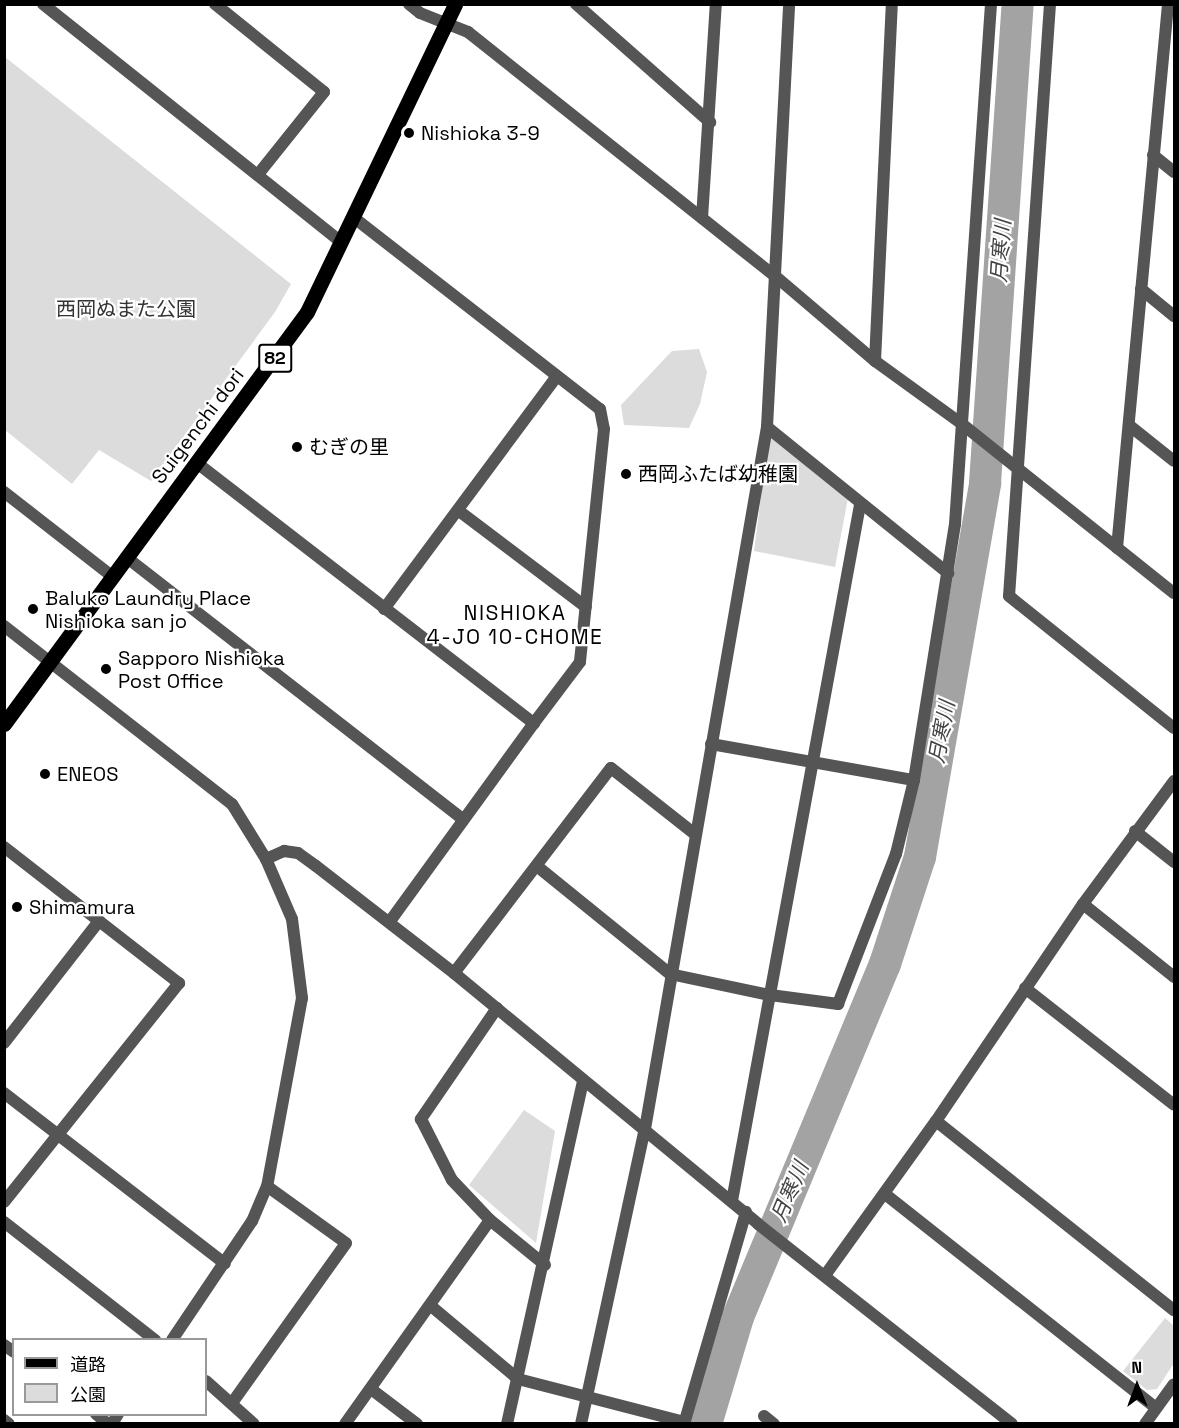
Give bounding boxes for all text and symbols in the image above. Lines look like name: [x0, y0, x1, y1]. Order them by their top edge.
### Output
place label: Nishioka 3-9: [421, 121, 540, 145]
marker: Nishioka 3-9: [402, 126, 416, 140]
water label: 月寒川: [986, 219, 1016, 283]
park label: 西岡ぬまた公園: [56, 297, 196, 321]
road number: 82: [257, 343, 293, 373]
street label: Suigenchi dori: [147, 364, 249, 488]
place label: むぎの里: [309, 435, 389, 459]
marker: むぎの里: [290, 440, 304, 454]
place label: 西岡ふたば幼稚園: [638, 462, 798, 486]
marker: 西岡ふたば幼稚園: [619, 467, 633, 481]
place label: Baluko Laundry Place Nishioka san jo: [45, 586, 251, 633]
district label: NISHIOKA 4-JO 10-CHOME: [427, 600, 603, 650]
marker: Baluko Laundry Place Nishioka san jo: [26, 602, 40, 616]
place label: Sapporo Nishioka Post Office: [118, 646, 285, 693]
marker: Sapporo Nishioka Post Office: [99, 662, 113, 676]
water label: 月寒川: [924, 699, 960, 765]
place label: ENEOS: [57, 762, 118, 786]
marker: ENEOS: [38, 767, 52, 781]
place label: Shimamura: [29, 895, 135, 919]
marker: Shimamura: [10, 900, 24, 914]
water label: 月寒川: [766, 1158, 814, 1226]
legend: [12, 1338, 207, 1416]
text: 道路: [70, 1353, 106, 1376]
north arrow: [1107, 1356, 1167, 1416]
text: N: [1131, 1357, 1142, 1378]
text: 公園: [70, 1383, 106, 1406]

